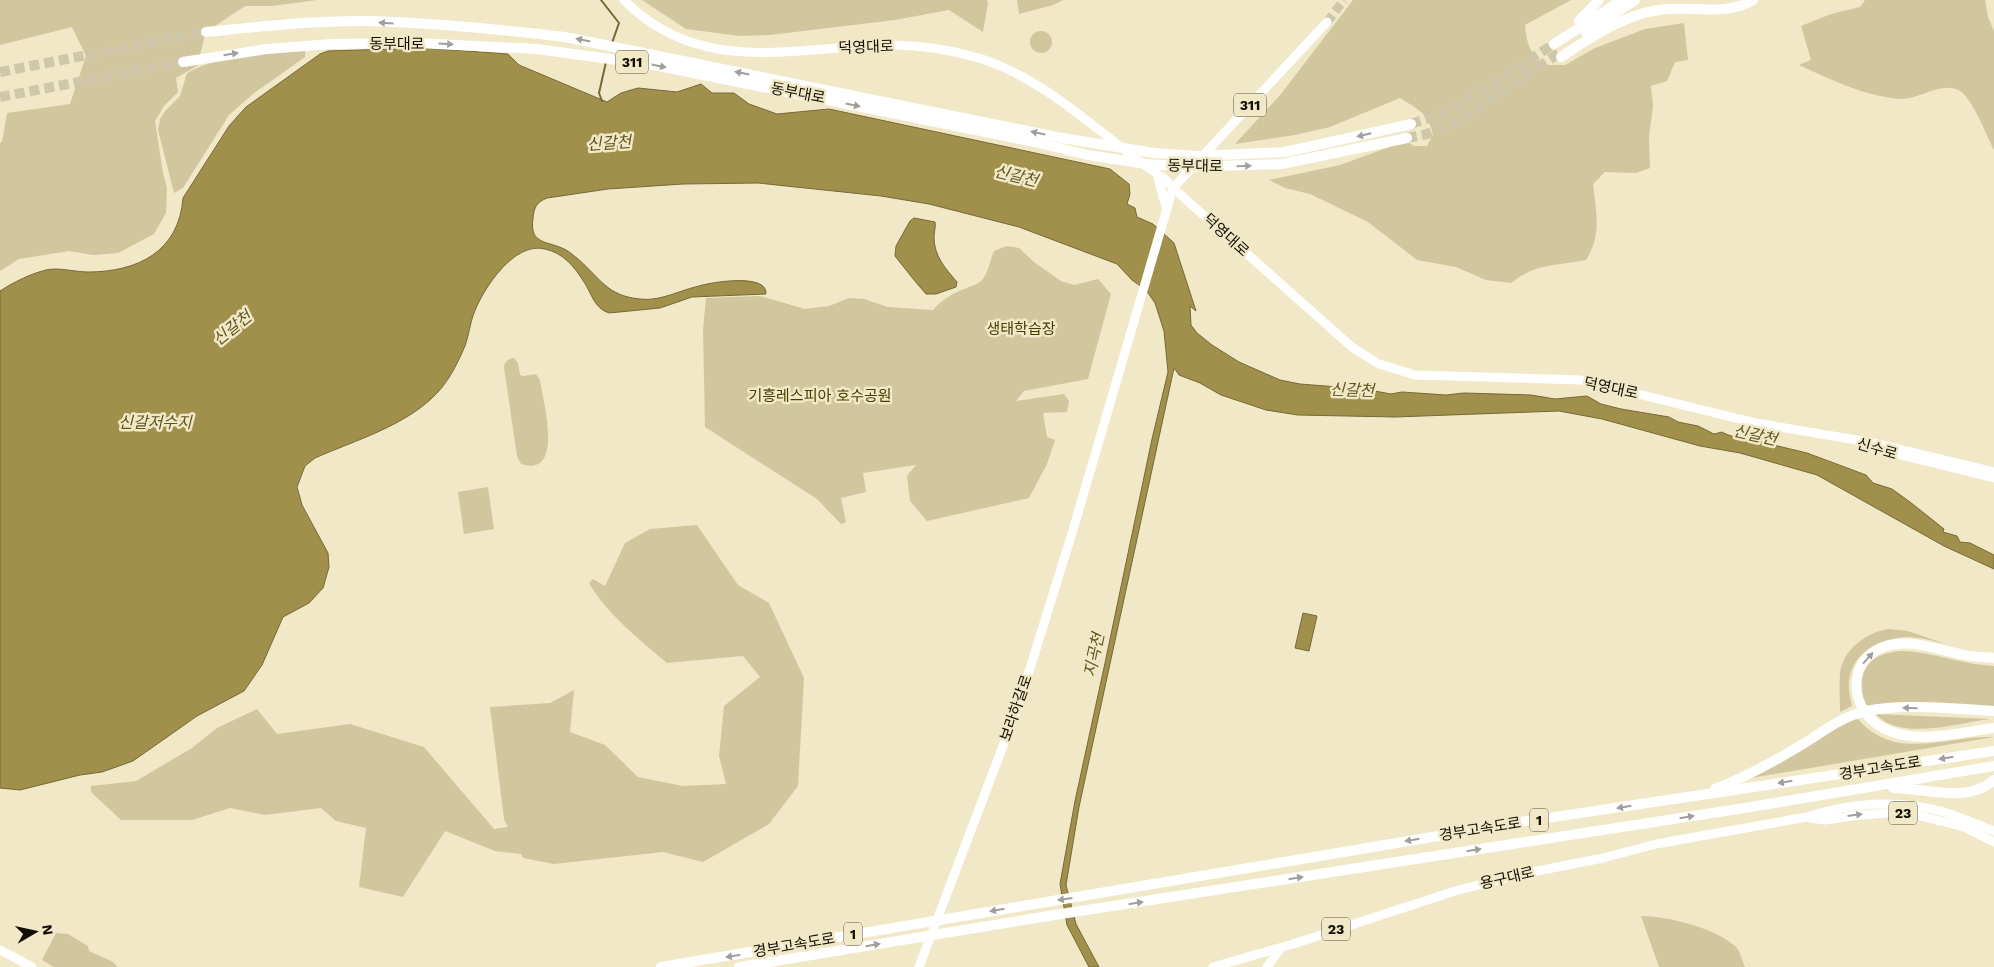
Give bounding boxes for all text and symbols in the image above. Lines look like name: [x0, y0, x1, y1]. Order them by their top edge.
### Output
one-way arrow: [378, 18, 394, 26]
street label: 동부대로: [369, 35, 425, 53]
one-way arrow: [574, 36, 590, 44]
street label: 덕영대로: [838, 37, 894, 57]
one-way arrow: [438, 41, 454, 49]
one-way arrow: [224, 50, 240, 58]
road number: 311: [616, 51, 648, 74]
one-way arrow: [652, 62, 667, 70]
one-way arrow: [734, 69, 750, 77]
street label: 동부대로: [769, 79, 827, 107]
road number: 311: [1234, 94, 1266, 116]
one-way arrow: [845, 101, 861, 109]
one-way arrow: [1030, 129, 1046, 137]
one-way arrow: [1356, 131, 1371, 139]
water label: 신갈천: [586, 132, 634, 154]
street label: 동부대로: [1167, 157, 1223, 175]
water label: 신갈천: [992, 161, 1042, 191]
one-way arrow: [1236, 162, 1252, 170]
street label: 덕영대로: [1199, 210, 1253, 260]
water label: 신갈천: [209, 305, 257, 349]
park label: 생태학습장: [986, 320, 1056, 338]
street label: 덕영대로: [1582, 373, 1640, 403]
water label: 신갈천: [1330, 380, 1377, 400]
park label: 기흥레스피아 호수공원: [748, 387, 892, 405]
water label: 신갈저수지: [118, 413, 193, 432]
water label: 신갈천: [1731, 421, 1781, 450]
street label: 신수로: [1855, 435, 1899, 463]
water label: 지곡천: [1080, 629, 1108, 679]
one-way arrow: [1863, 652, 1874, 665]
street label: 보라하갈로: [996, 672, 1036, 744]
one-way arrow: [1902, 704, 1918, 712]
street label: 경부고속도로: [1838, 753, 1922, 783]
one-way arrow: [1937, 754, 1953, 762]
one-way arrow: [1777, 779, 1793, 787]
road number: 23: [1889, 801, 1917, 824]
one-way arrow: [1616, 803, 1632, 811]
road number: 1: [1530, 808, 1548, 832]
one-way arrow: [1847, 811, 1863, 819]
one-way arrow: [1679, 812, 1695, 820]
street label: 경부고속도로: [1438, 814, 1522, 844]
one-way arrow: [1404, 837, 1420, 845]
one-way arrow: [1467, 846, 1483, 854]
street label: 용구대로: [1478, 863, 1536, 893]
one-way arrow: [1289, 874, 1305, 882]
one-way arrow: [1057, 895, 1073, 903]
one-way arrow: [1128, 899, 1144, 907]
one-way arrow: [988, 906, 1004, 914]
north arrow: [10, 907, 60, 957]
road number: 23: [1322, 918, 1350, 941]
road number: 1: [844, 922, 862, 946]
text: N: [39, 924, 57, 936]
street label: 경부고속도로: [752, 929, 836, 961]
one-way arrow: [866, 941, 882, 949]
one-way arrow: [725, 952, 741, 960]

